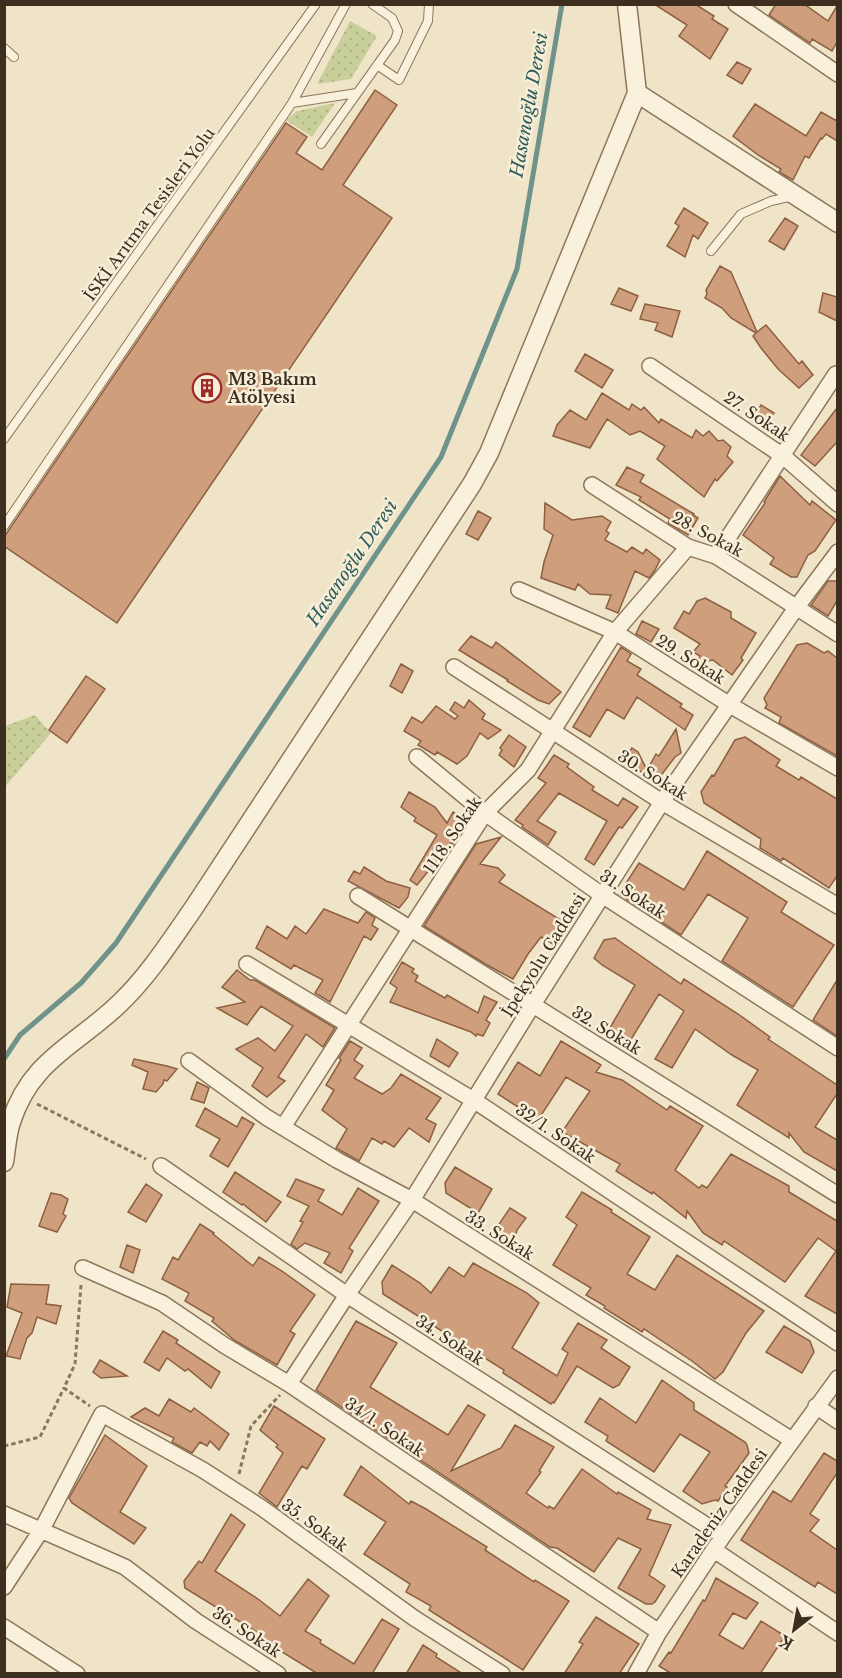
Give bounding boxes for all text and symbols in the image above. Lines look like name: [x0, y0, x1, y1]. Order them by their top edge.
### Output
water label: Hasanoğlu Deresi: [505, 30, 553, 180]
street label: İSKİ Arıtma Tesisleri Yolu: [79, 123, 219, 305]
place label: M3 Bakım Atölyesi: [227, 369, 317, 407]
building icon: M3 Bakım Atölyesi: [191, 372, 223, 404]
street label: 27. Sokak: [720, 387, 794, 445]
water label: Hasanoğlu Deresi: [301, 495, 403, 631]
street label: 28. Sokak: [669, 507, 747, 561]
street label: 29. Sokak: [653, 630, 729, 688]
street label: 30. Sokak: [614, 746, 692, 805]
street label: 1118. Sokak: [419, 792, 485, 878]
street label: 31. Sokak: [596, 865, 670, 923]
street label: İpekyolu Caddesi: [497, 889, 589, 1021]
street label: 32. Sokak: [568, 1001, 646, 1059]
street label: 32/1. Sokak: [512, 1099, 600, 1167]
street label: 33. Sokak: [462, 1206, 538, 1264]
street label: 34. Sokak: [412, 1311, 488, 1370]
street label: 34/1. Sokak: [341, 1393, 429, 1461]
street label: Karadeniz Caddesi: [667, 1444, 771, 1581]
street label: 35. Sokak: [278, 1494, 352, 1556]
north arrow: [764, 1600, 824, 1660]
street label: 36. Sokak: [209, 1602, 285, 1662]
text: K: [775, 1630, 797, 1655]

